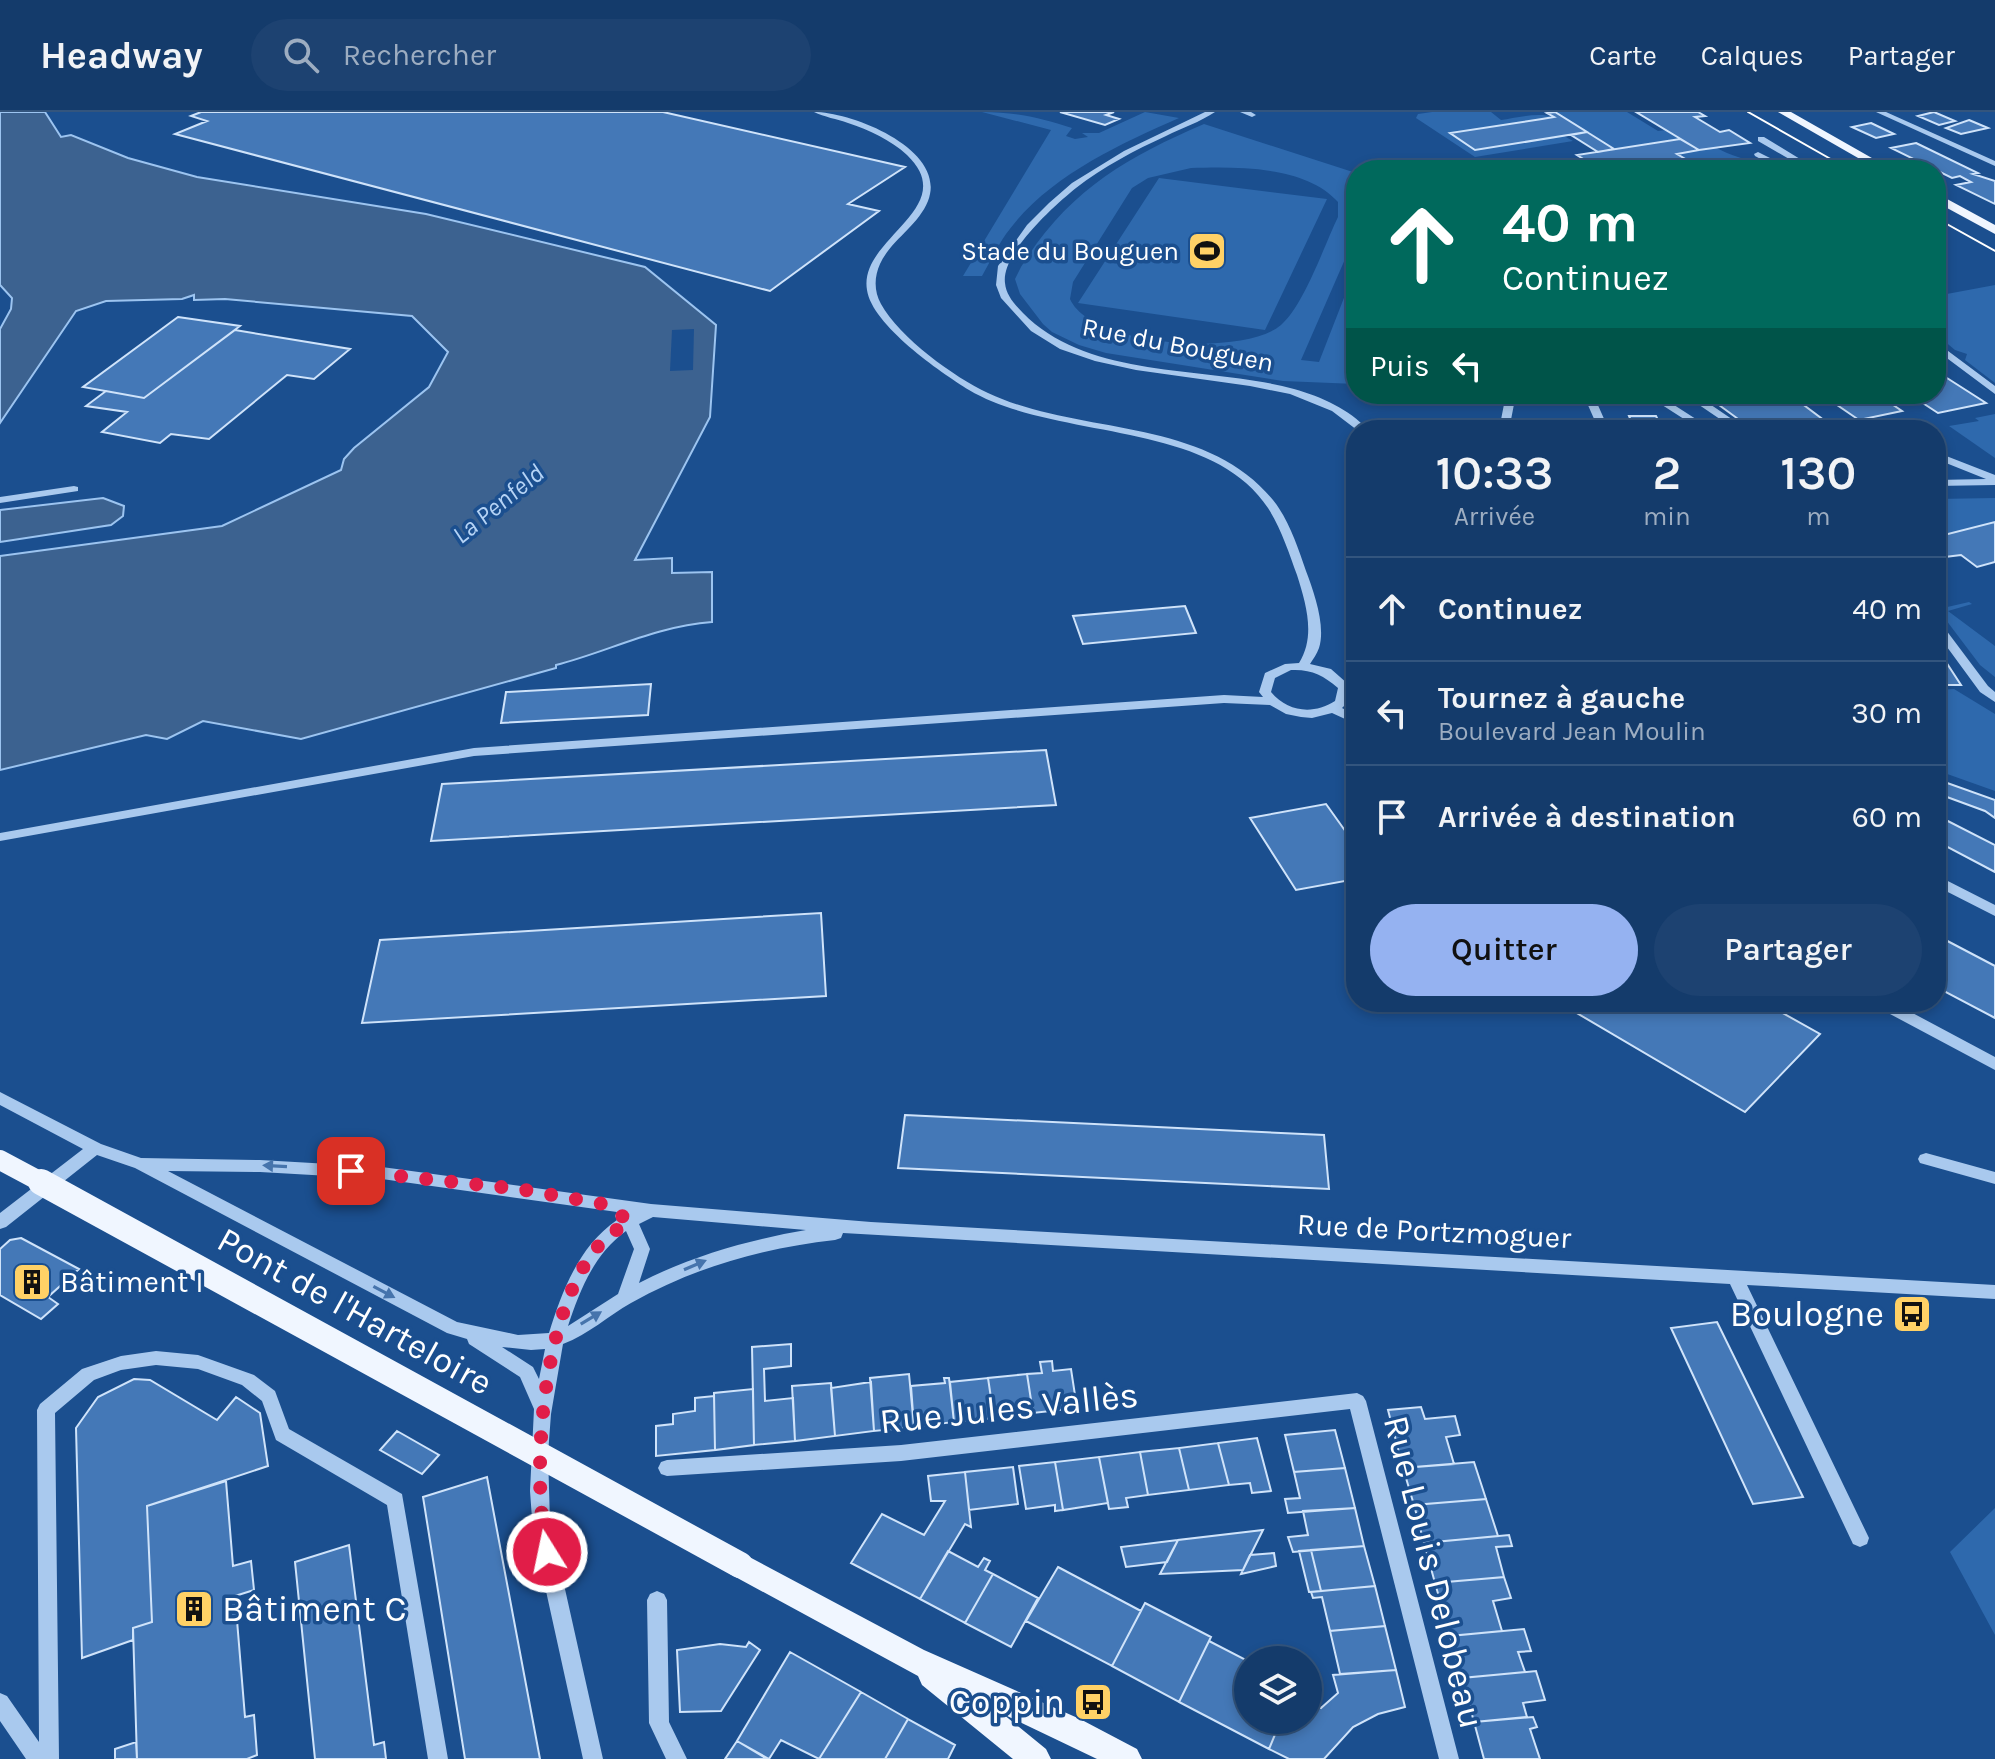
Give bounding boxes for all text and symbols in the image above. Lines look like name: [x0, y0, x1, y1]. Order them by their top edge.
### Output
search box: [251, 19, 811, 91]
text: Headway: [40, 33, 203, 78]
icon: search: [279, 33, 323, 77]
text: Rechercher: [343, 37, 496, 73]
text: Carte: [1589, 39, 1657, 72]
text: Calques: [1701, 39, 1804, 72]
text: Partager: [1848, 39, 1955, 72]
text: 40 m: [1502, 190, 1638, 255]
icon: ahead: [1370, 192, 1474, 296]
sports icon: Stade du Bouguen: [1186, 230, 1228, 272]
place label: Stade du Bouguen: [961, 236, 1179, 267]
text: Continuez: [1502, 257, 1669, 299]
street label: Rue du Bouguen: [1080, 311, 1276, 379]
icon: left: [1445, 344, 1489, 388]
text: Puis: [1370, 348, 1429, 384]
text: 10:33: [1436, 445, 1554, 501]
text: 2: [1653, 445, 1681, 501]
text: 130: [1780, 445, 1856, 501]
water label: La Penfeld: [446, 458, 550, 550]
text: Arrivée: [1454, 501, 1535, 532]
text: min: [1643, 501, 1691, 532]
text: m: [1806, 501, 1831, 532]
icon: ahead: [1370, 587, 1414, 631]
text: Continuez: [1438, 591, 1583, 627]
text: 40 m: [1852, 591, 1922, 627]
text: Tournez à gauche: [1438, 680, 1685, 716]
icon: left: [1370, 691, 1414, 735]
text: 30 m: [1851, 695, 1922, 731]
text: Boulevard Jean Moulin: [1438, 716, 1706, 747]
icon: arrive: [1370, 795, 1414, 839]
text: Arrivée à destination: [1438, 799, 1736, 835]
text: 60 m: [1852, 799, 1922, 835]
button: Quitter: [1370, 904, 1638, 996]
button: Partager: [1654, 904, 1922, 996]
pin: [317, 1137, 385, 1205]
icon: arrive: [329, 1149, 373, 1193]
one-way arrow: [262, 1160, 287, 1173]
street label: Rue de Portzmoguer: [1296, 1206, 1572, 1256]
street label: Pont de l'Harteloire: [210, 1218, 500, 1404]
one-way arrow: [684, 1259, 707, 1272]
building icon: Bâtiment I: [11, 1261, 53, 1303]
place label: Bâtiment I: [60, 1264, 204, 1300]
one-way arrow: [372, 1285, 395, 1298]
place label: Boulogne: [1730, 1293, 1884, 1335]
bus stop icon: Boulogne: [1891, 1293, 1933, 1335]
one-way arrow: [580, 1312, 602, 1326]
street label: Rue Jules Vallès: [878, 1374, 1140, 1442]
street label: Rue Louis Delobeau: [1375, 1411, 1493, 1733]
position arrow: [505, 1510, 589, 1594]
building icon: Bâtiment C: [173, 1588, 215, 1630]
place label: Bâtiment C: [222, 1588, 407, 1630]
map controls: [1234, 1646, 1322, 1734]
button: layers: [1234, 1646, 1322, 1734]
place label: Coppin: [949, 1681, 1065, 1723]
bus stop icon: Coppin: [1072, 1681, 1114, 1723]

